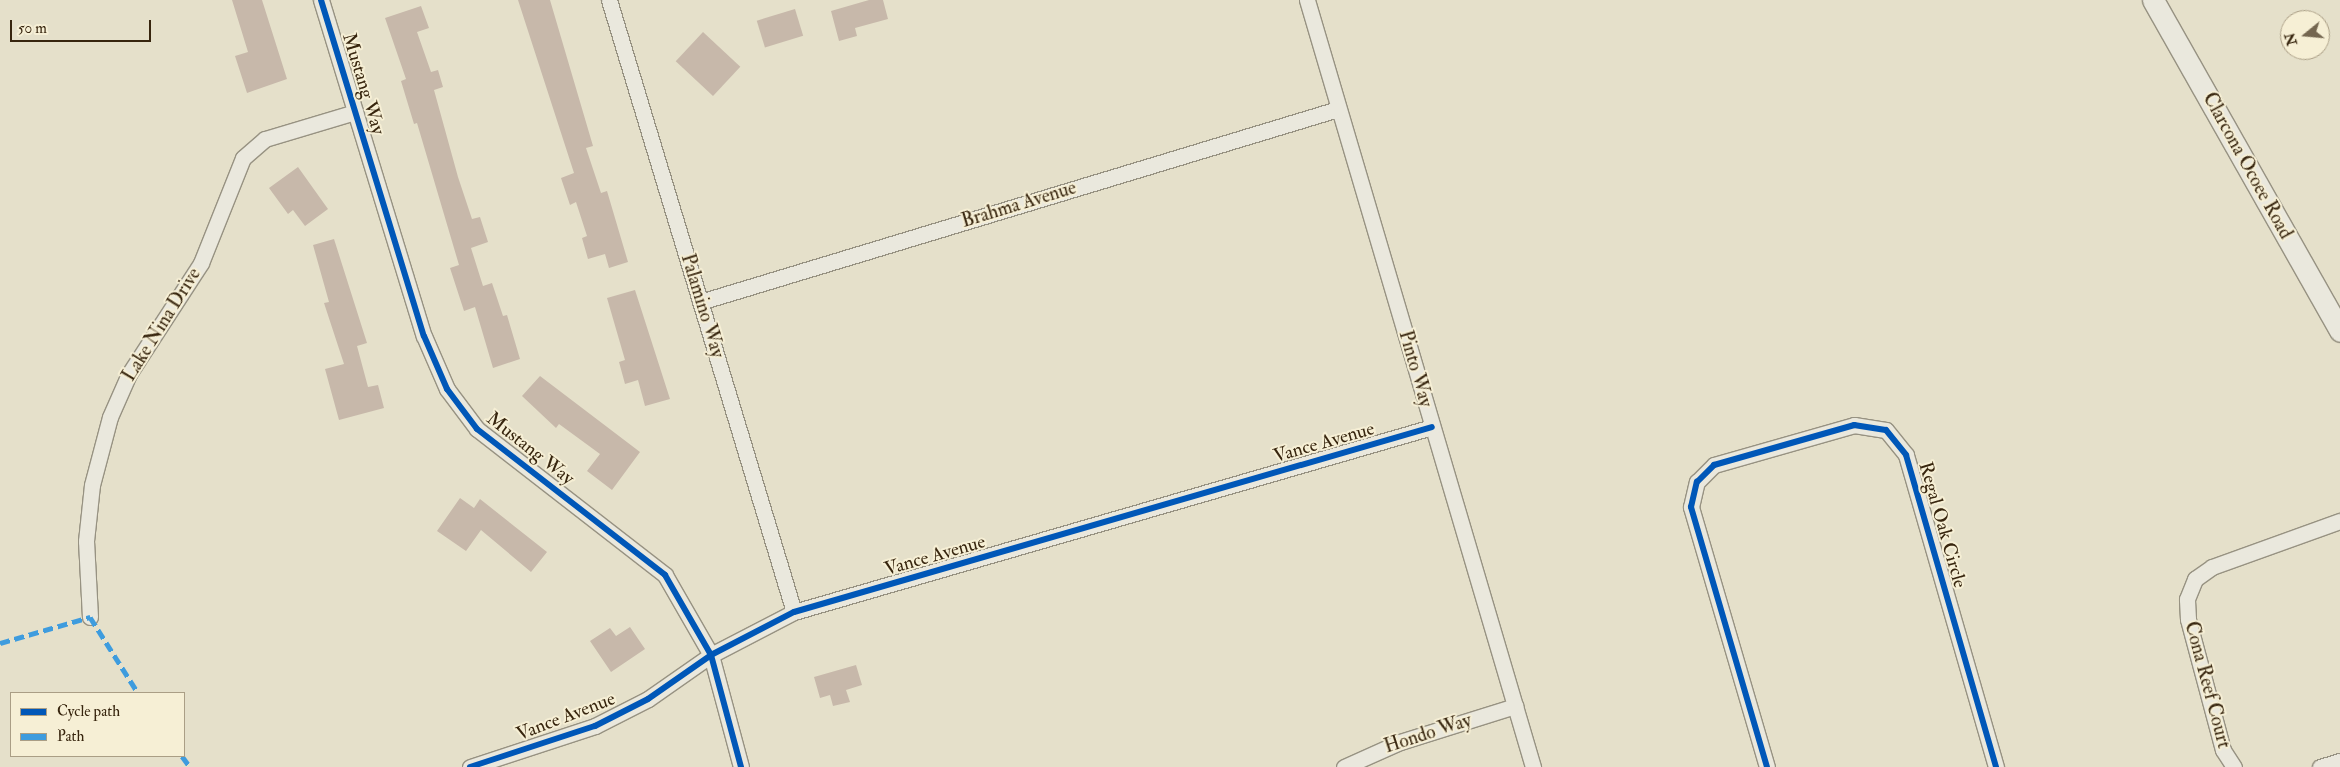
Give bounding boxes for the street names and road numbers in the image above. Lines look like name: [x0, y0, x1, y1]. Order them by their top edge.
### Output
street label: Mustang Way: [337, 30, 389, 138]
street label: Clarcona Ocoee Road: [2197, 89, 2297, 243]
street label: Brahma Avenue: [959, 177, 1079, 233]
street label: Palamino Way: [675, 251, 729, 361]
street label: Lake Nina Drive: [118, 264, 206, 386]
street label: Pinto Way: [1393, 328, 1437, 410]
street label: Mustang Way: [482, 408, 578, 490]
street label: Vance Avenue: [1271, 418, 1377, 468]
street label: Regal Oak Circle: [1913, 459, 1971, 591]
street label: Vance Avenue: [882, 531, 988, 581]
street label: Cona Reef Court: [2179, 619, 2235, 751]
street label: Vance Avenue: [513, 688, 619, 746]
street label: Hondo Way: [1382, 709, 1474, 759]

